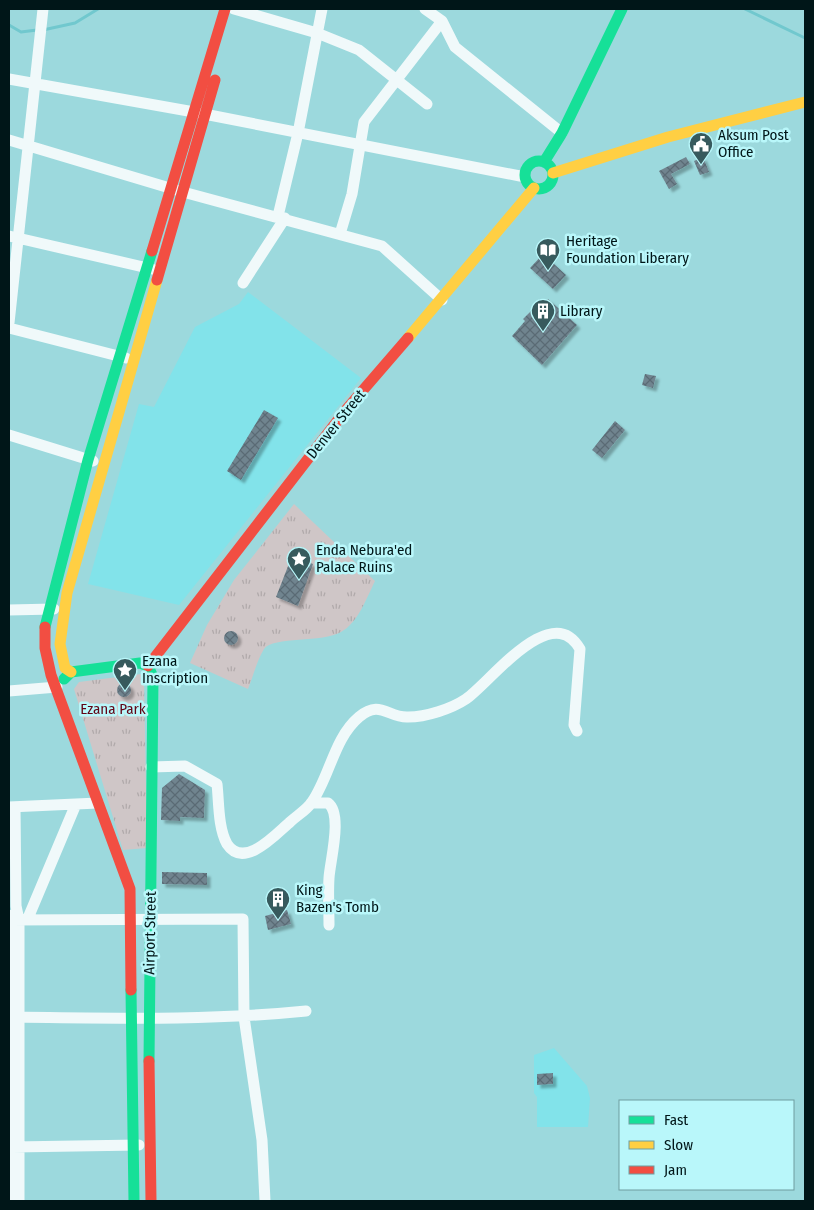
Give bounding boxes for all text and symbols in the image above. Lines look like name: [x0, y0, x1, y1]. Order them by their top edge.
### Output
place label: Aksum Post Office: [718, 126, 789, 161]
public building icon: Aksum Post Office: [688, 131, 714, 165]
place label: Heritage Foundation Liberary: [566, 232, 689, 267]
library icon: Heritage Foundation Liberary: [535, 237, 561, 271]
building icon: Library: [530, 298, 556, 332]
place label: Library: [560, 302, 603, 320]
street label: Denver Street: [303, 386, 369, 462]
place label: Enda Nebura'ed Palace Ruins: [316, 541, 412, 576]
place icon: Enda Nebura'ed Palace Ruins: [286, 546, 312, 580]
place label: Ezana Inscription: [142, 652, 208, 687]
place icon: Ezana Inscription: [112, 657, 138, 691]
park label: Ezana Park: [80, 700, 146, 718]
place label: King Bazen's Tomb: [296, 881, 379, 916]
building icon: King Bazen's Tomb: [265, 886, 291, 920]
street label: Airport Street: [140, 891, 160, 975]
legend: [619, 1100, 794, 1190]
text: Fast: [664, 1111, 688, 1129]
text: Slow: [664, 1136, 693, 1154]
text: Jam: [664, 1161, 687, 1179]

